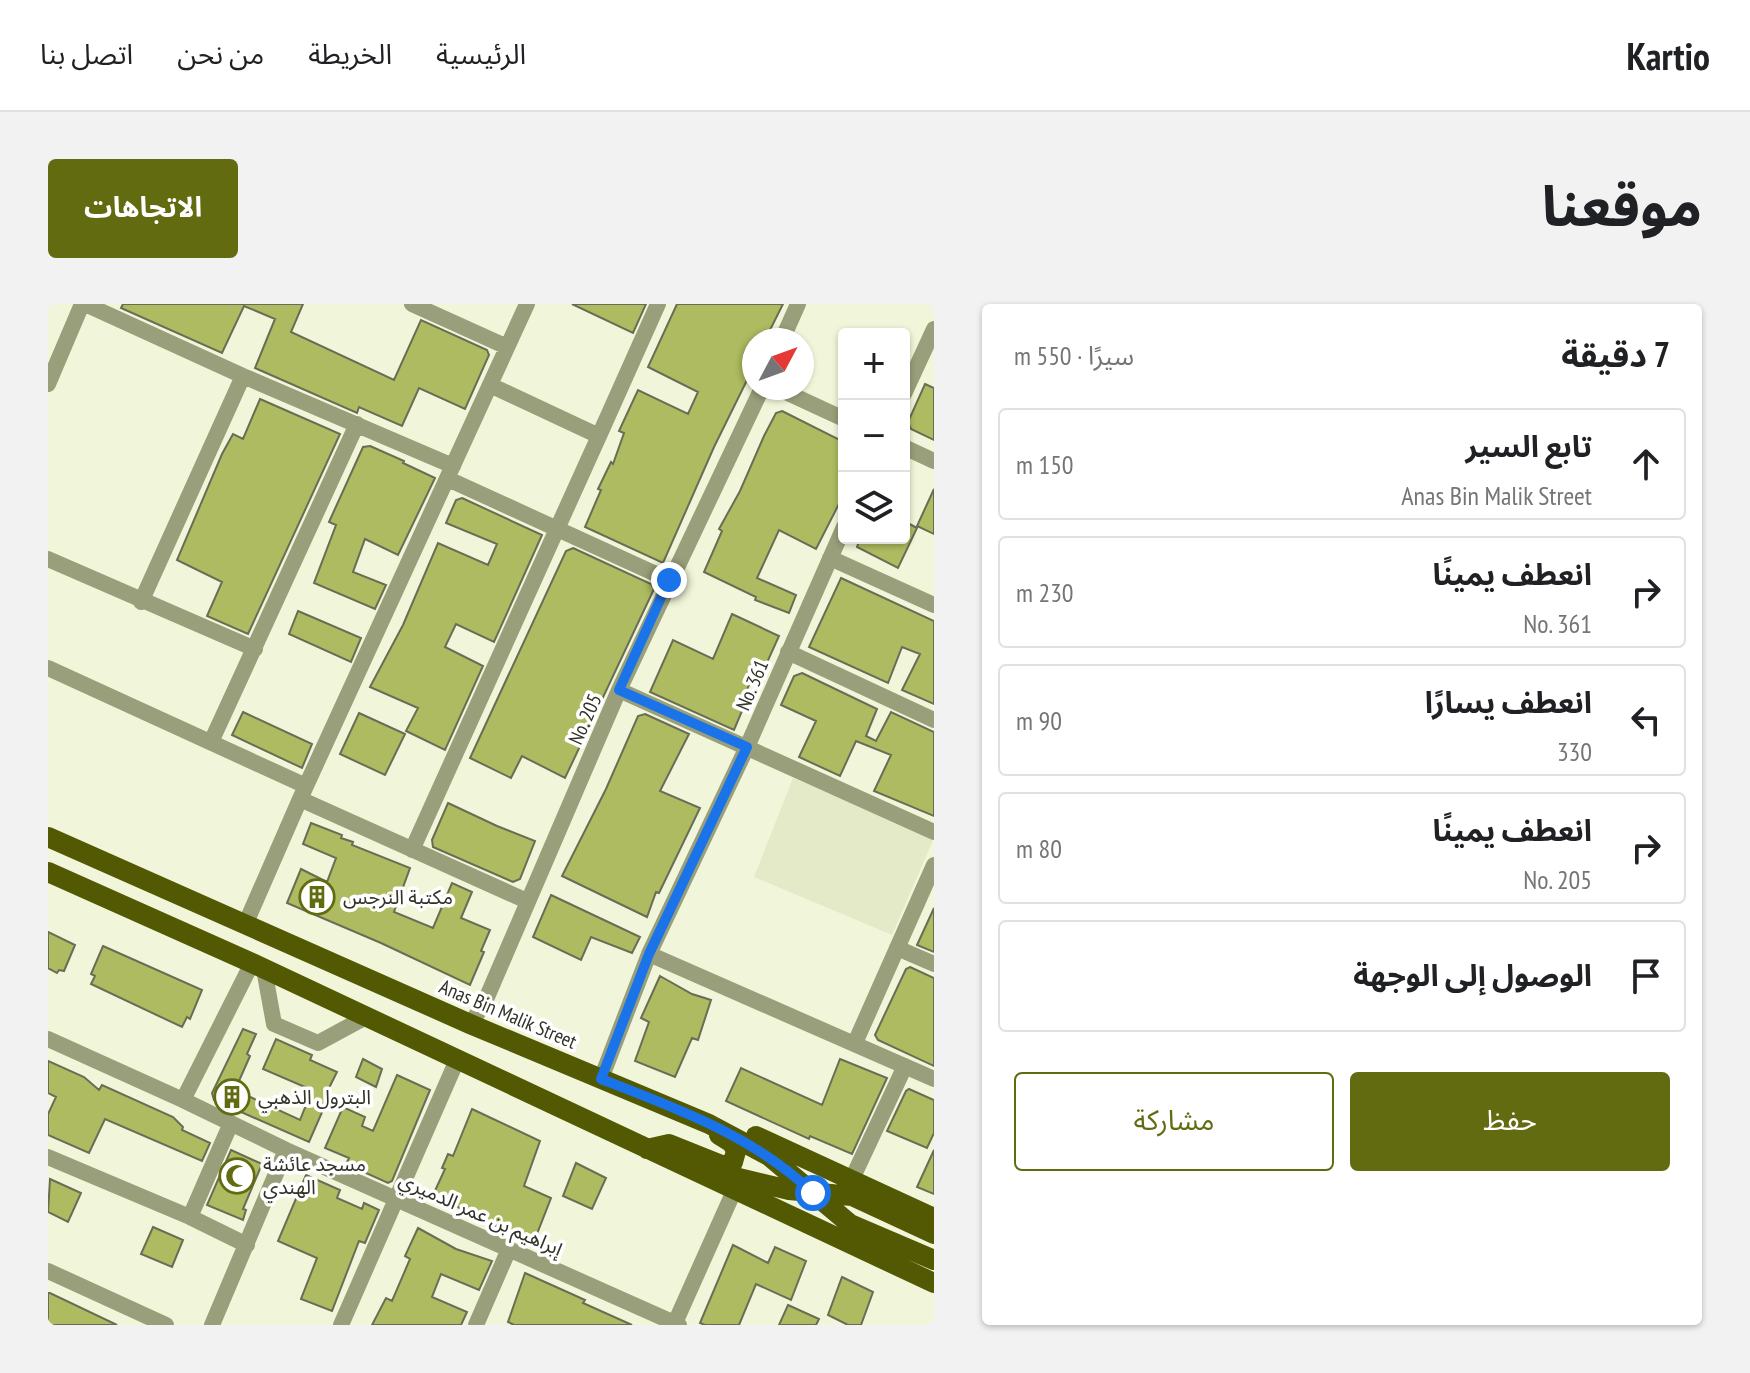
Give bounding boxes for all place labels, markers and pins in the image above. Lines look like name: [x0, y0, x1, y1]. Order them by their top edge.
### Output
building icon: مكتبة النرجس: [298, 878, 336, 916]
place label: مكتبة النرجس: [343, 884, 453, 910]
building icon: البترول الذهبي: [213, 1078, 251, 1116]
place label: البترول الذهبي: [258, 1084, 371, 1113]
place label: مسجد عائشة الهندي: [263, 1151, 366, 1203]
mosque icon: مسجد عائشة الهندي: [218, 1157, 256, 1195]

